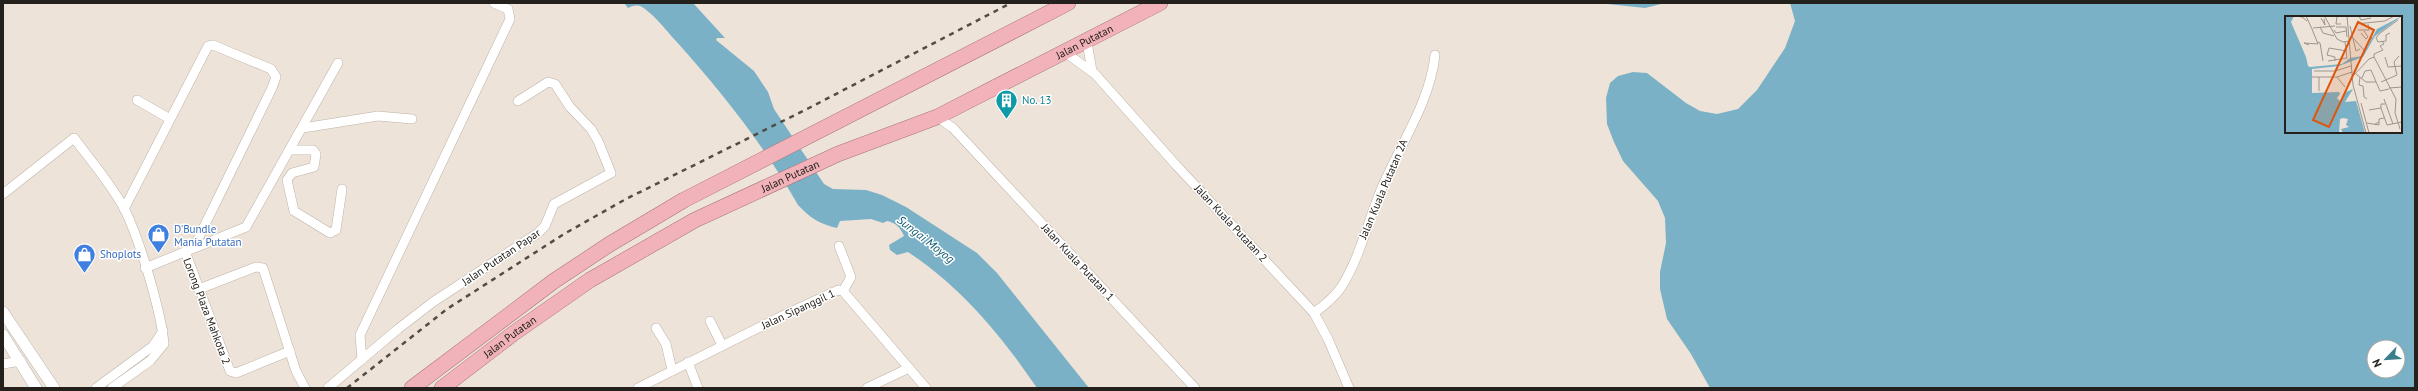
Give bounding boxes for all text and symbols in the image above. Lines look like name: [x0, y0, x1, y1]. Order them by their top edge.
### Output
inset map: [2285, 16, 2402, 133]
street label: Jalan Putatan: [1053, 21, 1115, 63]
building icon: No. 13: [994, 87, 1020, 120]
place label: No. 13: [1022, 93, 1052, 107]
street label: Jalan Kuala Putatan 2A: [1355, 136, 1411, 242]
street label: Jalan Putatan: [758, 157, 821, 196]
street label: Jalan Kuala Putatan 2: [1191, 181, 1270, 265]
water label: Sungai Moyog: [894, 212, 958, 266]
street label: Jalan Kuala Putatan 1: [1038, 220, 1117, 304]
shop icon: D'Bundle Mania Putatan: [146, 222, 172, 255]
place label: D'Bundle Mania Putatan: [174, 222, 242, 249]
street label: Jalan Putatan Papar: [458, 225, 543, 289]
shop icon: Shoplots: [72, 241, 98, 274]
place label: Shoplots: [100, 247, 142, 261]
street label: Lorong Plaza Mahkota 2: [180, 256, 234, 366]
street label: Jalan Sipanggil 1: [758, 286, 837, 333]
street label: Jalan Putatan: [480, 313, 539, 362]
north arrow: [2366, 339, 2406, 379]
text: N: [2369, 357, 2385, 369]

